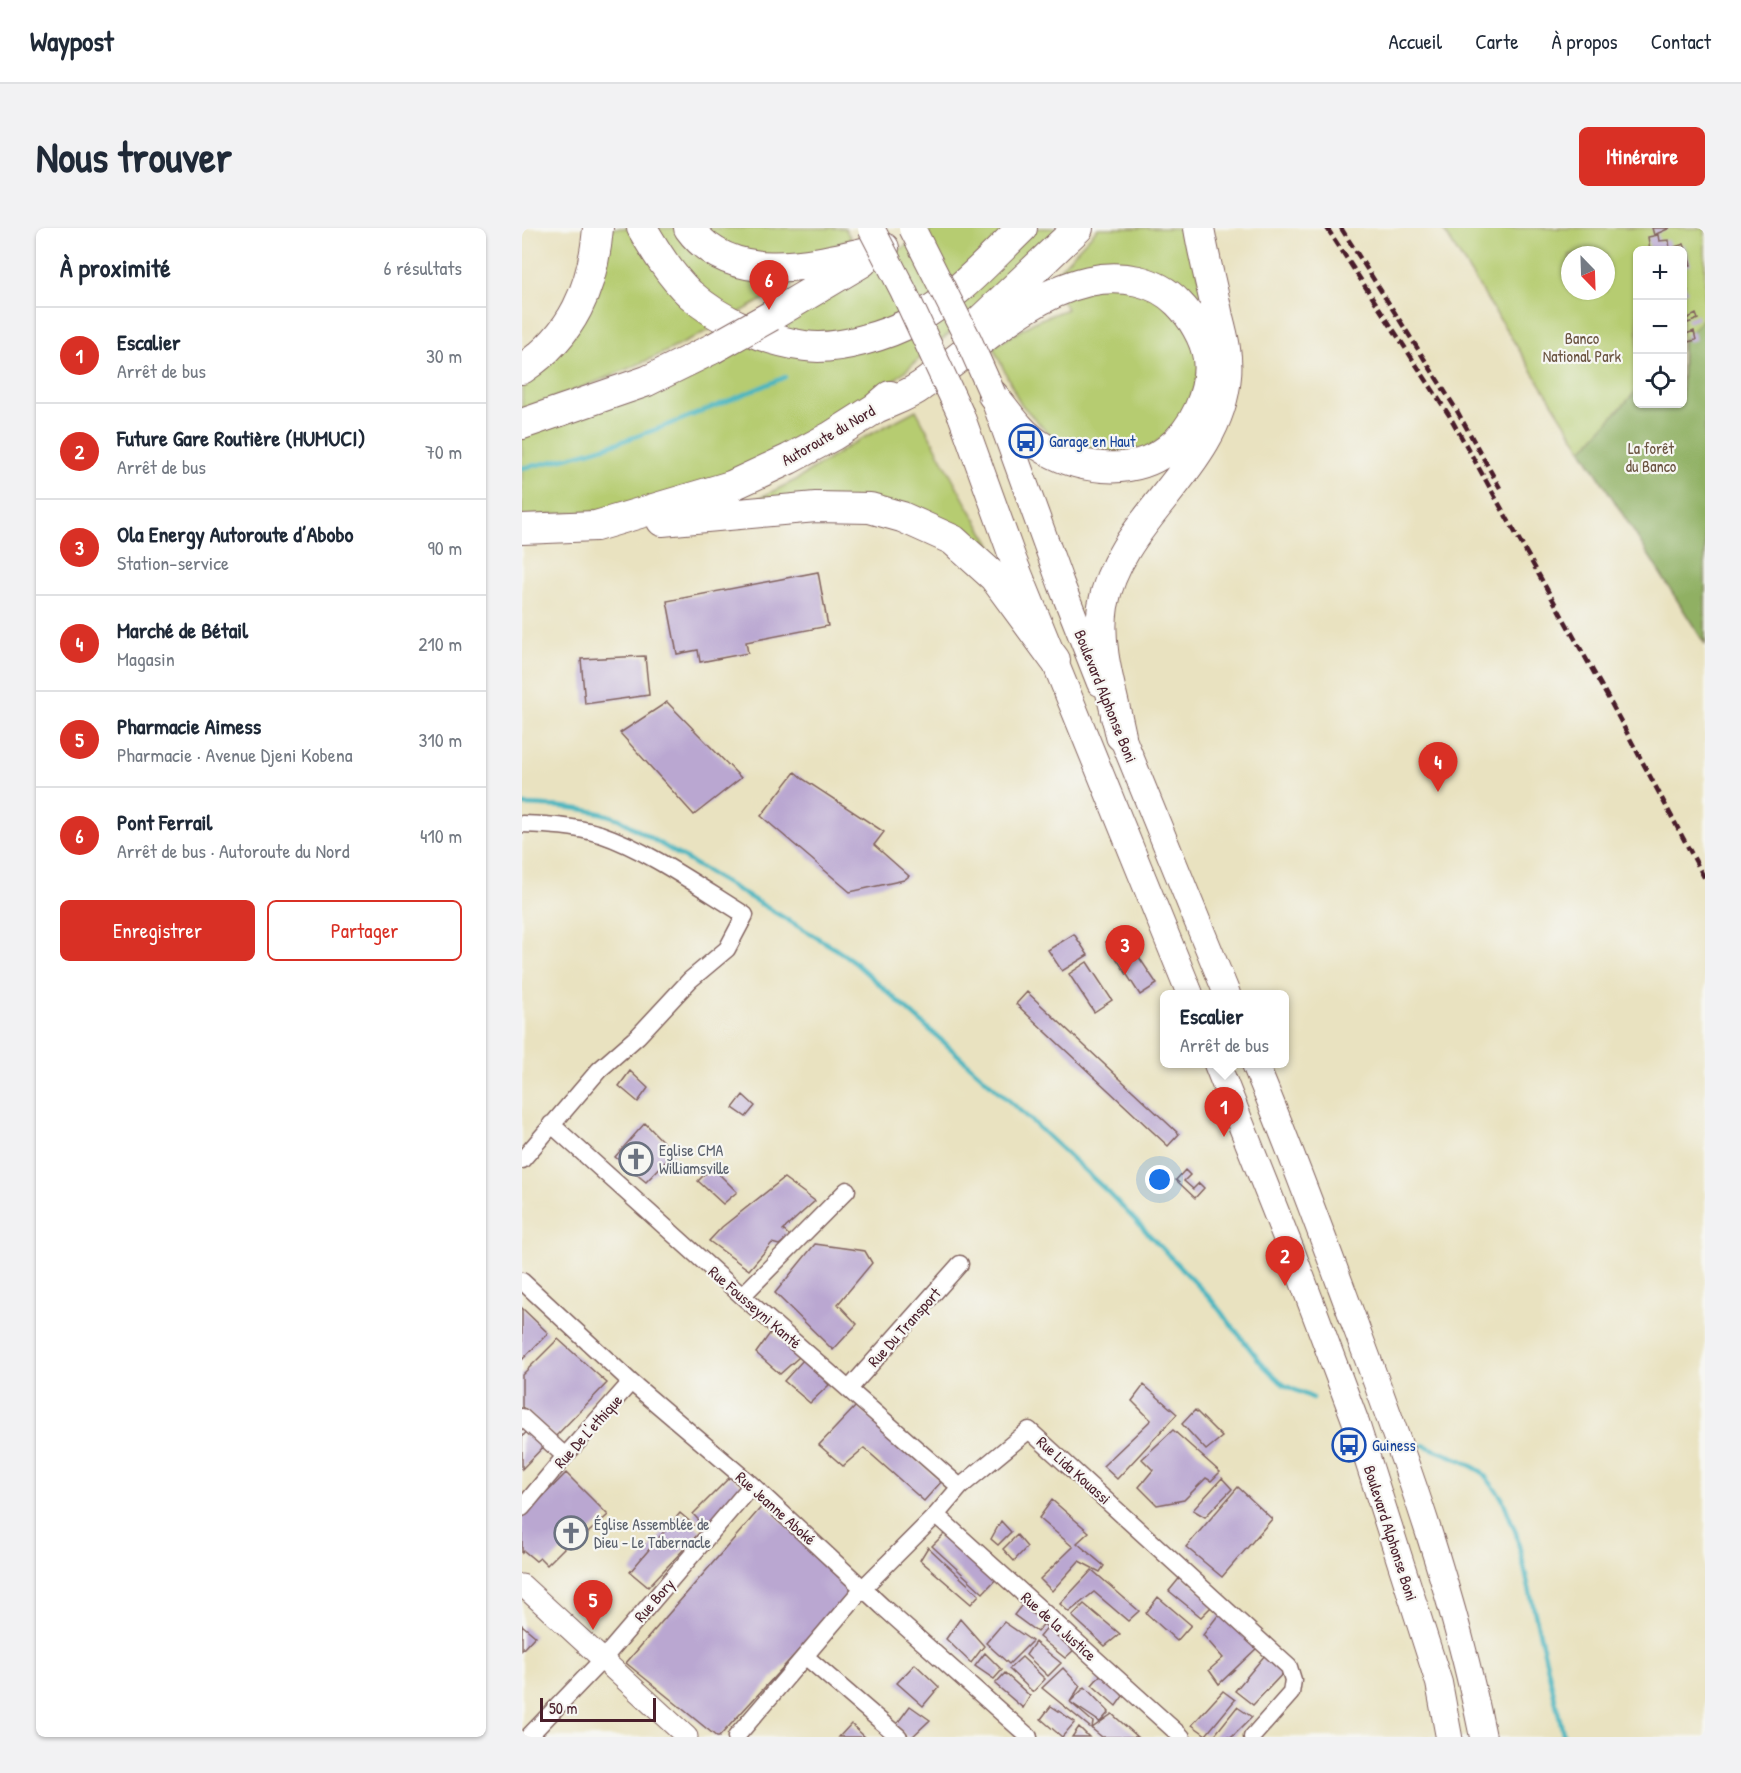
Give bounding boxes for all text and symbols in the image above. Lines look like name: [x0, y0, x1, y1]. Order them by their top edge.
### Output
text: Waypost: [30, 22, 114, 60]
text: Accueil: [1389, 27, 1442, 56]
text: Carte: [1475, 27, 1519, 56]
text: À propos: [1552, 27, 1618, 56]
text: Contact: [1651, 27, 1711, 56]
button: Itinéraire: [1579, 127, 1705, 186]
text: Nous trouver: [36, 128, 232, 185]
north arrow: [1561, 246, 1615, 300]
map controls: [1633, 246, 1687, 408]
button: +: [1633, 246, 1687, 300]
text: À proximité: [60, 250, 171, 285]
text: 6 résultats: [383, 254, 462, 281]
pin: 6: [750, 260, 788, 310]
button: −: [1633, 300, 1687, 354]
text: Escalier: [117, 327, 180, 357]
park label: Banco National Park: [1543, 327, 1622, 367]
text: 1: [76, 342, 83, 369]
text: 30 m: [426, 342, 462, 369]
button: locate: [1633, 354, 1687, 408]
text: Arrêt de bus: [117, 357, 206, 384]
street label: Autoroute du Nord: [777, 399, 879, 471]
text: Future Gare Routière (HUMUCI): [117, 423, 366, 453]
bus stop icon: Garage en Haut: [1008, 423, 1044, 459]
place label: Garage en Haut: [1049, 430, 1136, 452]
park label: La forêt du Banco: [1626, 437, 1677, 477]
text: 2: [75, 438, 84, 465]
text: 70 m: [425, 438, 462, 465]
text: Arrêt de bus: [117, 453, 206, 480]
text: Ola Energy Autoroute d’Abobo: [117, 519, 353, 549]
text: 3: [75, 534, 84, 561]
text: 90 m: [428, 534, 462, 561]
text: Station-service: [117, 549, 229, 576]
text: Marché de Bétail: [117, 615, 248, 645]
street label: Boulevard Alphonse Boni: [1069, 626, 1143, 766]
text: 4: [76, 630, 83, 657]
text: 210 m: [418, 630, 462, 657]
text: Magasin: [117, 645, 175, 672]
text: Pharmacie Aimess: [117, 711, 261, 741]
text: 5: [75, 726, 84, 753]
text: 310 m: [419, 726, 462, 753]
text: Pharmacie · Avenue Djeni Kobena: [117, 741, 353, 768]
pin: 4: [1418, 742, 1458, 792]
text: Pont Ferrail: [117, 807, 212, 837]
text: 6: [76, 822, 83, 849]
text: 410 m: [420, 822, 462, 849]
text: Arrêt de bus · Autoroute du Nord: [117, 837, 350, 864]
button: Enregistrer: [60, 900, 255, 961]
button: Partager: [267, 900, 462, 961]
pin: 3: [1106, 926, 1144, 975]
popup: [1160, 990, 1289, 1068]
text: Escalier: [1180, 1001, 1243, 1031]
text: Arrêt de bus: [1180, 1031, 1269, 1058]
pin: 1: [1204, 1088, 1244, 1137]
place label: Eglise CMA Williamsville: [659, 1139, 730, 1179]
church icon: Eglise CMA Williamsville: [618, 1141, 654, 1177]
your location: [1145, 1165, 1174, 1194]
pin: 2: [1266, 1236, 1305, 1286]
street label: Rue Fousseyni Kanté: [704, 1261, 807, 1354]
street label: Rue Du Transport: [862, 1282, 946, 1371]
street label: Rue De L'ethique: [549, 1389, 627, 1473]
bus stop icon: Guiness: [1331, 1427, 1367, 1463]
street label: Rue Lida Kouassi: [1032, 1431, 1116, 1509]
place label: Guiness: [1372, 1434, 1416, 1456]
street label: Boulevard Alphonse Boni: [1359, 1462, 1423, 1604]
street label: Rue Jeanne Aboké: [731, 1466, 821, 1550]
place label: Église Assemblée de Dieu - Le Tabernacle: [594, 1513, 712, 1553]
church icon: Église Assemblée de Dieu - Le Tabernacle: [553, 1515, 589, 1551]
street label: Rue Bory: [629, 1573, 679, 1627]
pin: 5: [574, 1580, 612, 1630]
street label: Rue de la Justice: [1017, 1586, 1102, 1666]
scale bar: [540, 1695, 656, 1722]
text: 50 m: [549, 1697, 578, 1719]

